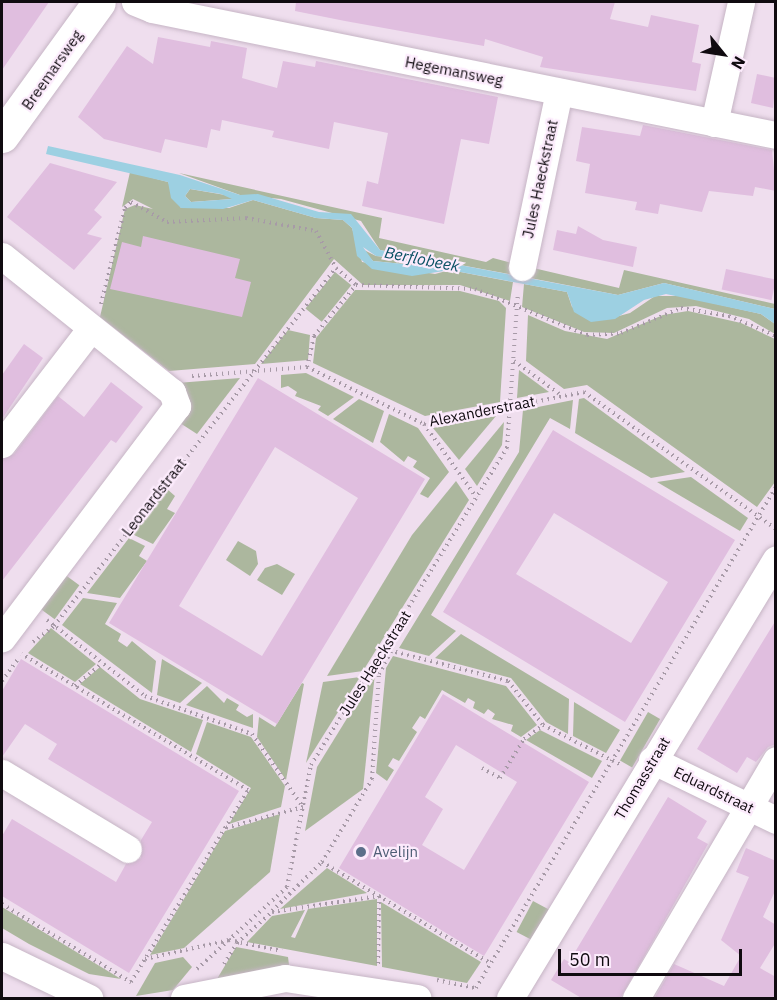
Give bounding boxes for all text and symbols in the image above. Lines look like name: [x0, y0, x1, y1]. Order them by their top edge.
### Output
north arrow: [693, 24, 753, 84]
street label: Breemarsweg: [18, 27, 86, 113]
street label: Hegemansweg: [404, 53, 504, 89]
text: N: [727, 53, 750, 73]
street label: Jules Haeckstraat: [519, 118, 561, 240]
water label: Berflobeek: [383, 242, 461, 276]
street label: Alexanderstraat: [428, 392, 536, 430]
street label: Leonardstraat: [118, 454, 190, 540]
street label: Jules Haeckstraat: [335, 607, 415, 719]
street label: Thomasstraat: [610, 733, 674, 823]
street label: Eduardstraat: [671, 763, 757, 817]
place label: Avelijn: [373, 843, 418, 861]
marker: Avelijn: [354, 845, 368, 859]
scale bar: [561, 937, 746, 975]
text: 50 m: [569, 948, 611, 971]

